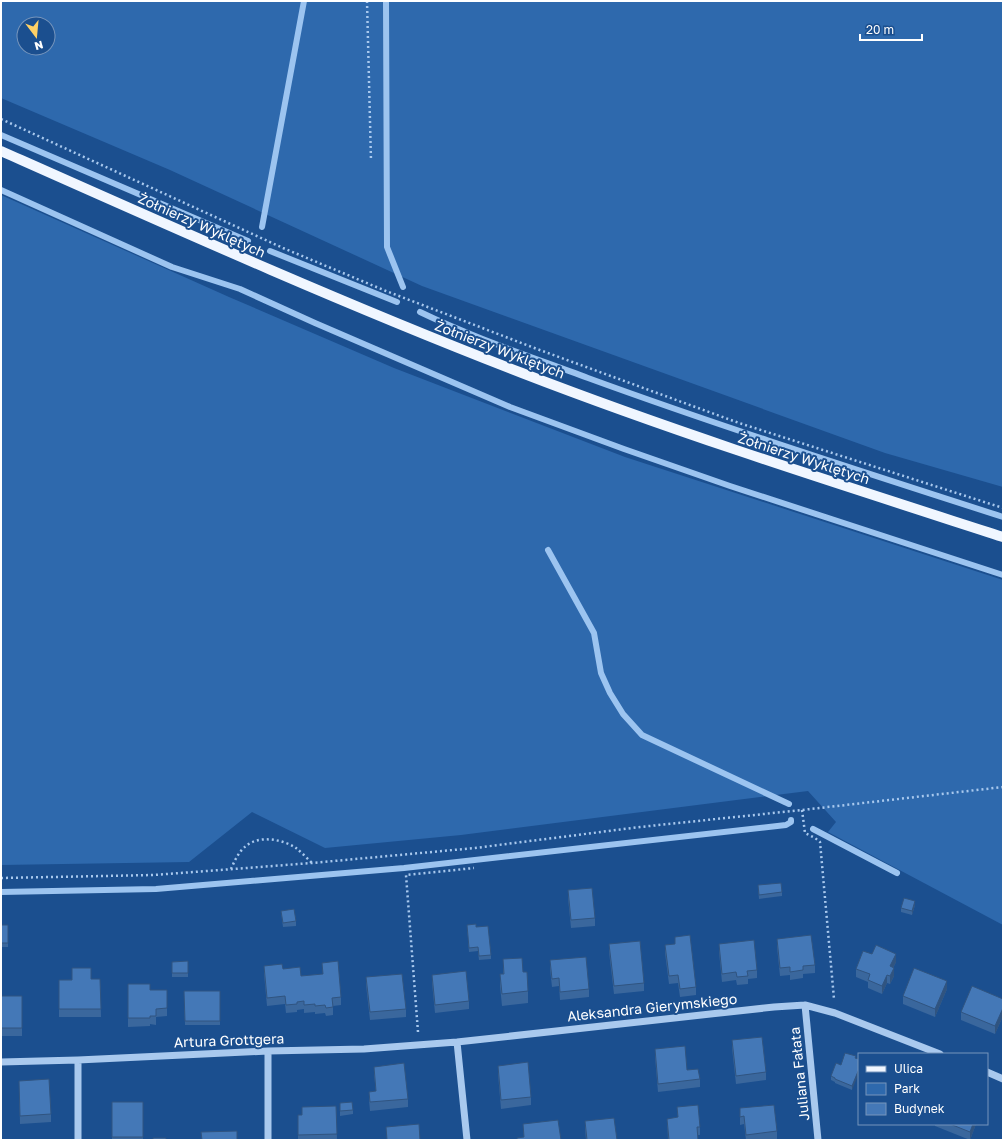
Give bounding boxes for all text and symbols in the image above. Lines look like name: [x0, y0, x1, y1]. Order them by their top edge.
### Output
north arrow: [16, 16, 56, 56]
scale bar: [860, 16, 922, 42]
text: 20 m: [866, 22, 894, 37]
text: N: [33, 39, 45, 53]
street label: Żołnierzy Wyklętych: [136, 189, 268, 261]
street label: Żołnierzy Wyklętych: [433, 316, 567, 382]
street label: Żołnierzy Wyklętych: [736, 429, 872, 487]
street label: Aleksandra Gierymskiego: [566, 990, 738, 1024]
street label: Juliana Fałata: [786, 1026, 812, 1122]
street label: Artura Grottgera: [173, 1030, 285, 1050]
legend: [858, 1053, 988, 1125]
text: Ulica: [894, 1061, 923, 1076]
text: Park: [894, 1081, 920, 1096]
text: Budynek: [894, 1101, 945, 1116]

